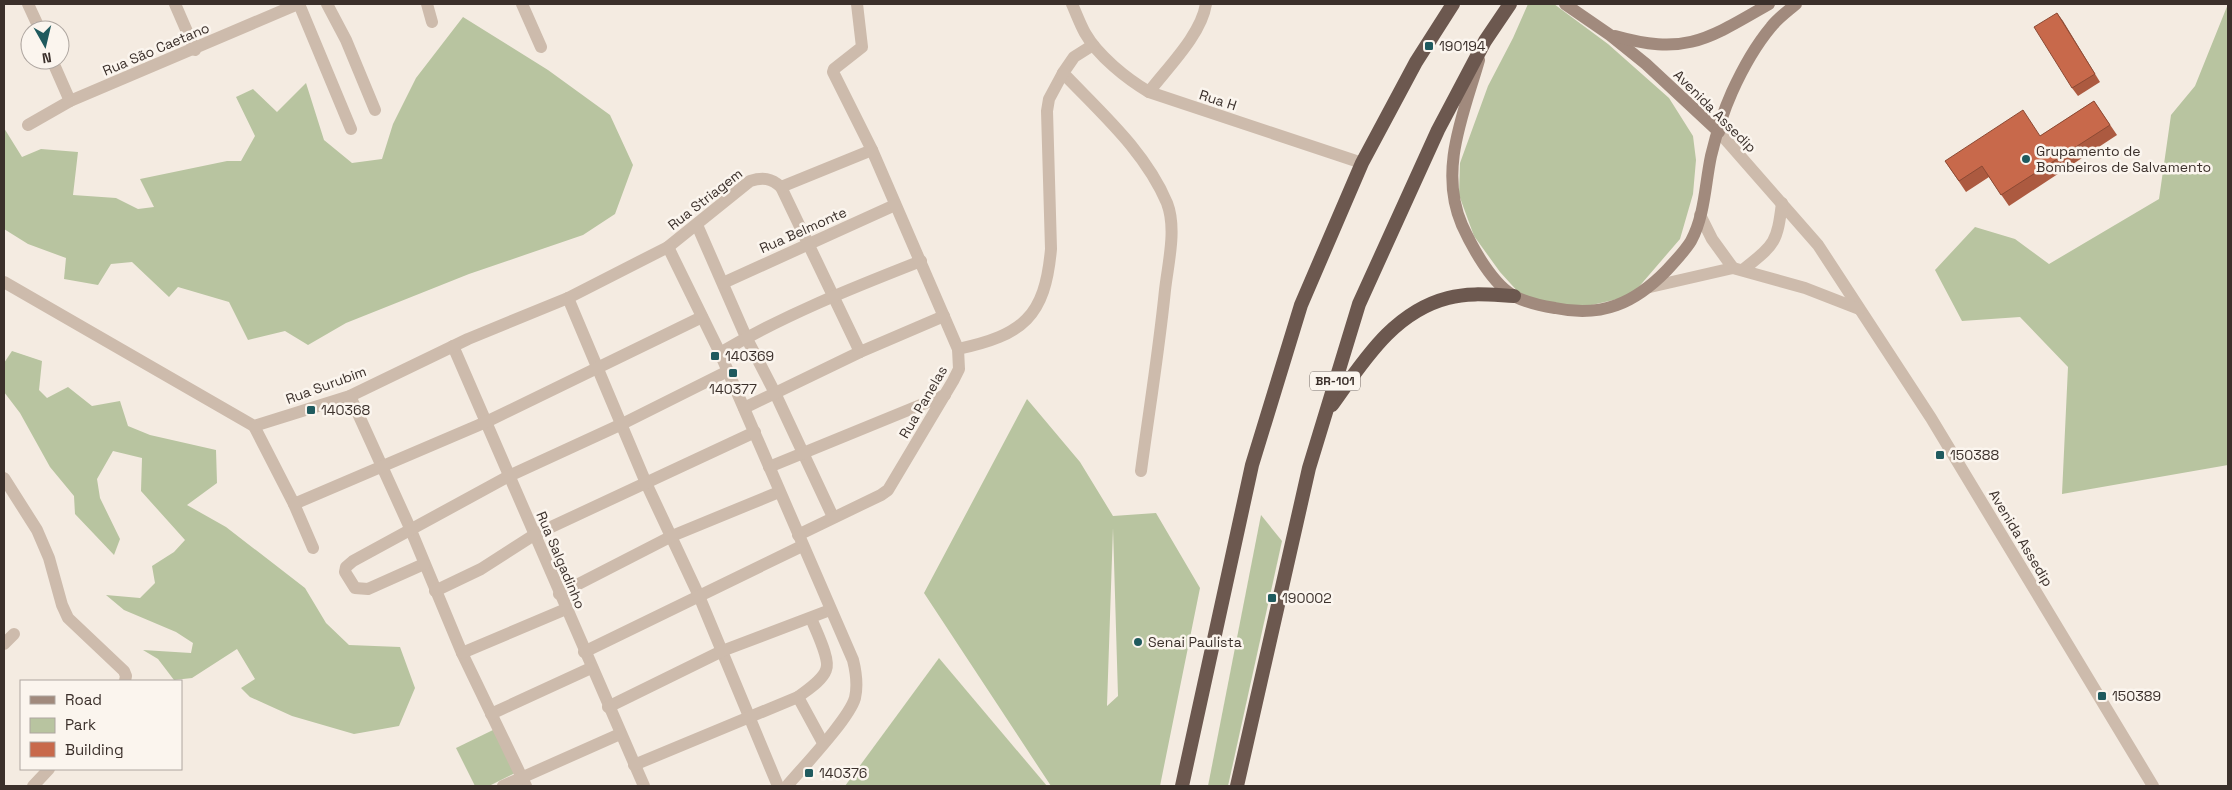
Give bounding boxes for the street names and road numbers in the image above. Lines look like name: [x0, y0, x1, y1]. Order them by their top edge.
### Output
street label: Rua São Caetano: [100, 18, 212, 80]
street label: Avenida Assedip: [1670, 66, 1760, 156]
street label: Rua H: [1197, 86, 1239, 114]
street label: Rua Striagem: [664, 164, 746, 234]
street label: Rua Belmonte: [757, 203, 849, 257]
street label: Rua Surubim: [283, 362, 369, 408]
street label: Rua Panelas: [895, 362, 951, 442]
road number: BR-101: [1310, 372, 1360, 391]
street label: Avenida Assedip: [1985, 486, 2057, 590]
street label: Rua Salgadinho: [532, 509, 590, 611]

